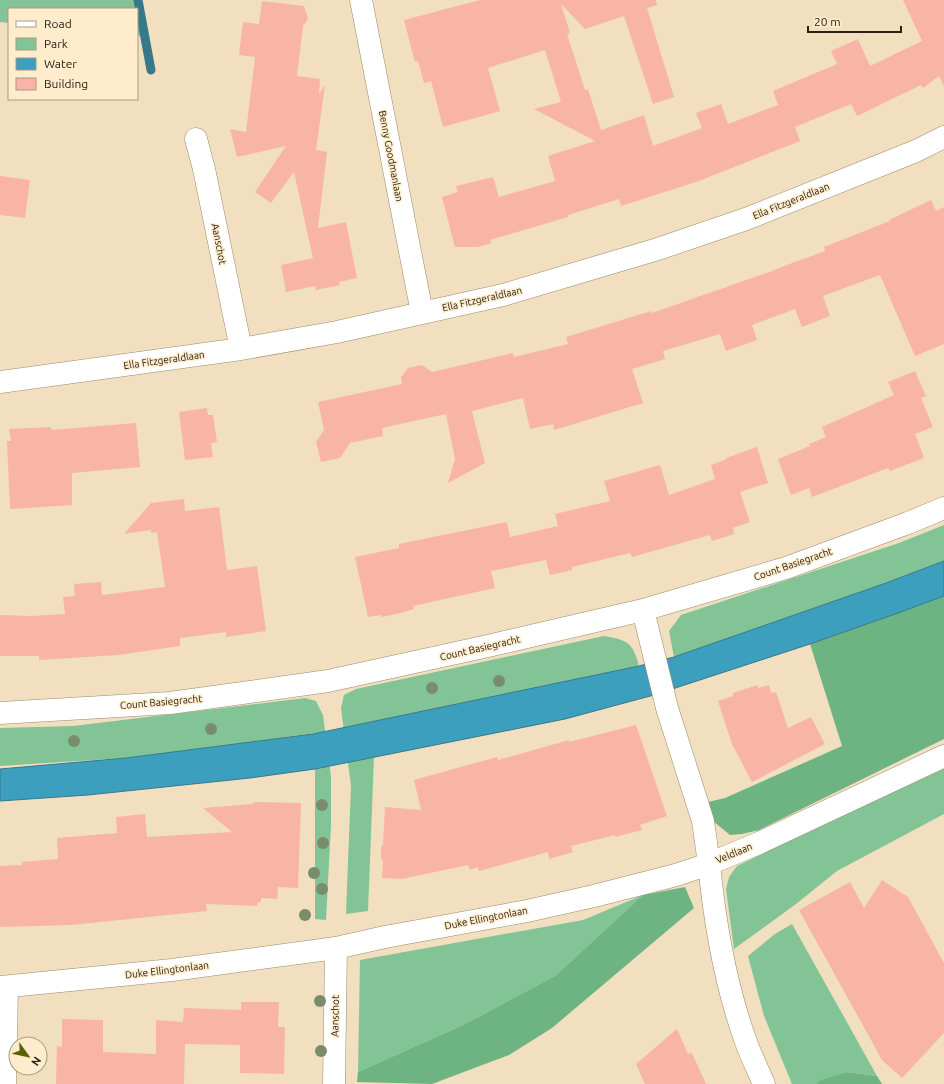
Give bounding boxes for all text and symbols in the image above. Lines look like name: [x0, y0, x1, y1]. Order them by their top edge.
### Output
legend: [8, 8, 138, 100]
scale bar: [808, 8, 901, 34]
text: 20 m: [814, 15, 841, 28]
text: Road: [44, 17, 72, 30]
text: Park: [44, 37, 68, 50]
text: Water: [44, 57, 77, 70]
text: Building: [44, 77, 88, 90]
street label: Benny Goodmanlaan: [377, 109, 405, 203]
street label: Ella Fitzgeraldlaan: [751, 181, 831, 221]
street label: Aanschot: [210, 222, 228, 266]
street label: Ella Fitzgeraldlaan: [441, 284, 523, 314]
street label: Ella Fitzgeraldlaan: [123, 349, 205, 371]
street label: Count Basiegracht: [752, 545, 834, 583]
street label: Count Basiegracht: [439, 633, 521, 663]
street label: Count Basiegracht: [119, 693, 203, 711]
street label: Veldlaan: [714, 840, 754, 866]
street label: Duke Ellingtonlaan: [444, 905, 528, 931]
street label: Duke Ellingtonlaan: [124, 959, 210, 981]
street label: Aanschot: [329, 995, 341, 1037]
north arrow: [8, 1036, 48, 1076]
text: N: [29, 1055, 44, 1068]

